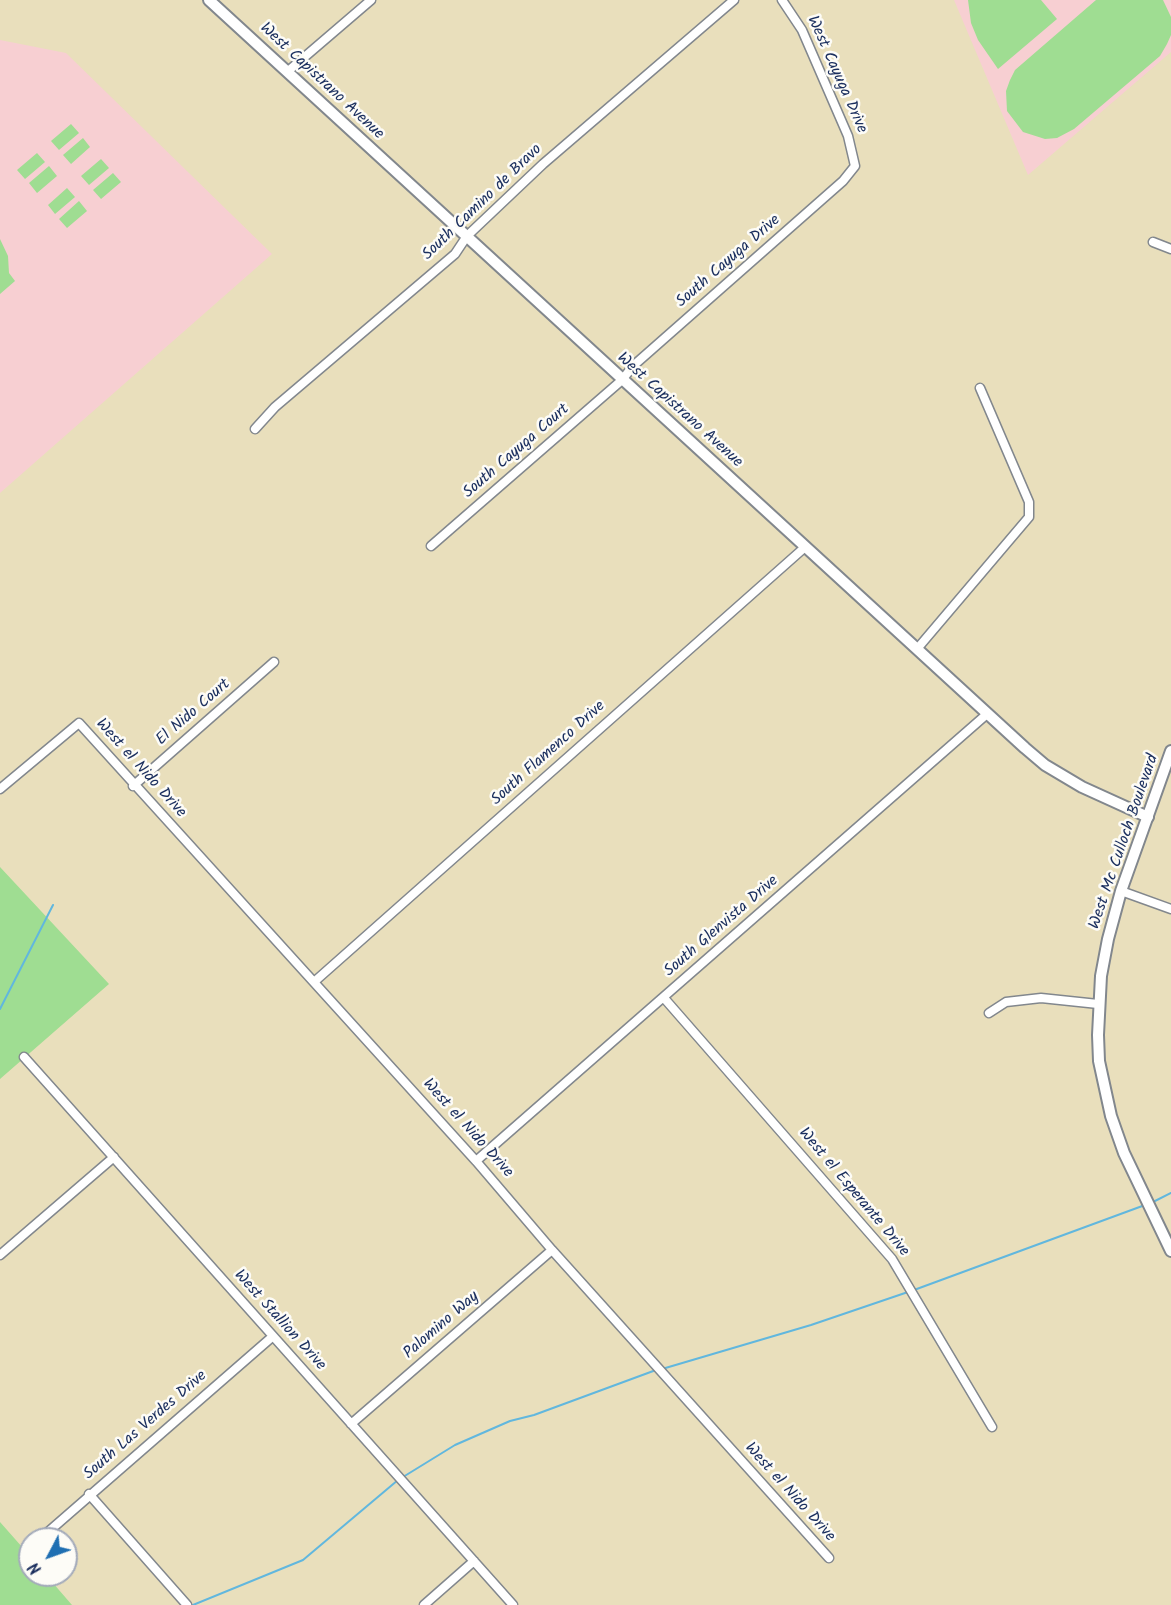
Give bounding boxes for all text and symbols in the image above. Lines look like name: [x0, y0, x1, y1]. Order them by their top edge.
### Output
street label: West Cayuga Drive: [802, 13, 870, 137]
street label: West Capistrano Avenue: [255, 19, 387, 145]
street label: South Camino de Bravo: [419, 141, 547, 265]
street label: South Cayuga Drive: [673, 212, 785, 312]
street label: West Capistrano Avenue: [612, 349, 746, 473]
street label: South Cayuga Court: [460, 401, 574, 503]
street label: El Nido Court: [153, 676, 235, 750]
street label: South Flamenco Drive: [488, 698, 610, 810]
street label: West el Nido Drive: [91, 716, 189, 822]
street label: West Mc Culloch Boulevard: [1086, 752, 1164, 932]
street label: South Glenvista Drive: [661, 872, 783, 982]
street label: West el Nido Drive: [418, 1076, 516, 1182]
street label: West el Esperante Drive: [794, 1125, 912, 1261]
street label: West Stallion Drive: [229, 1267, 329, 1375]
street label: Palomino Way: [400, 1288, 484, 1364]
street label: South Las Verdes Drive: [80, 1367, 212, 1485]
street label: West el Nido Drive: [740, 1440, 838, 1546]
north arrow: [18, 1527, 78, 1587]
text: N: [23, 1556, 48, 1580]

